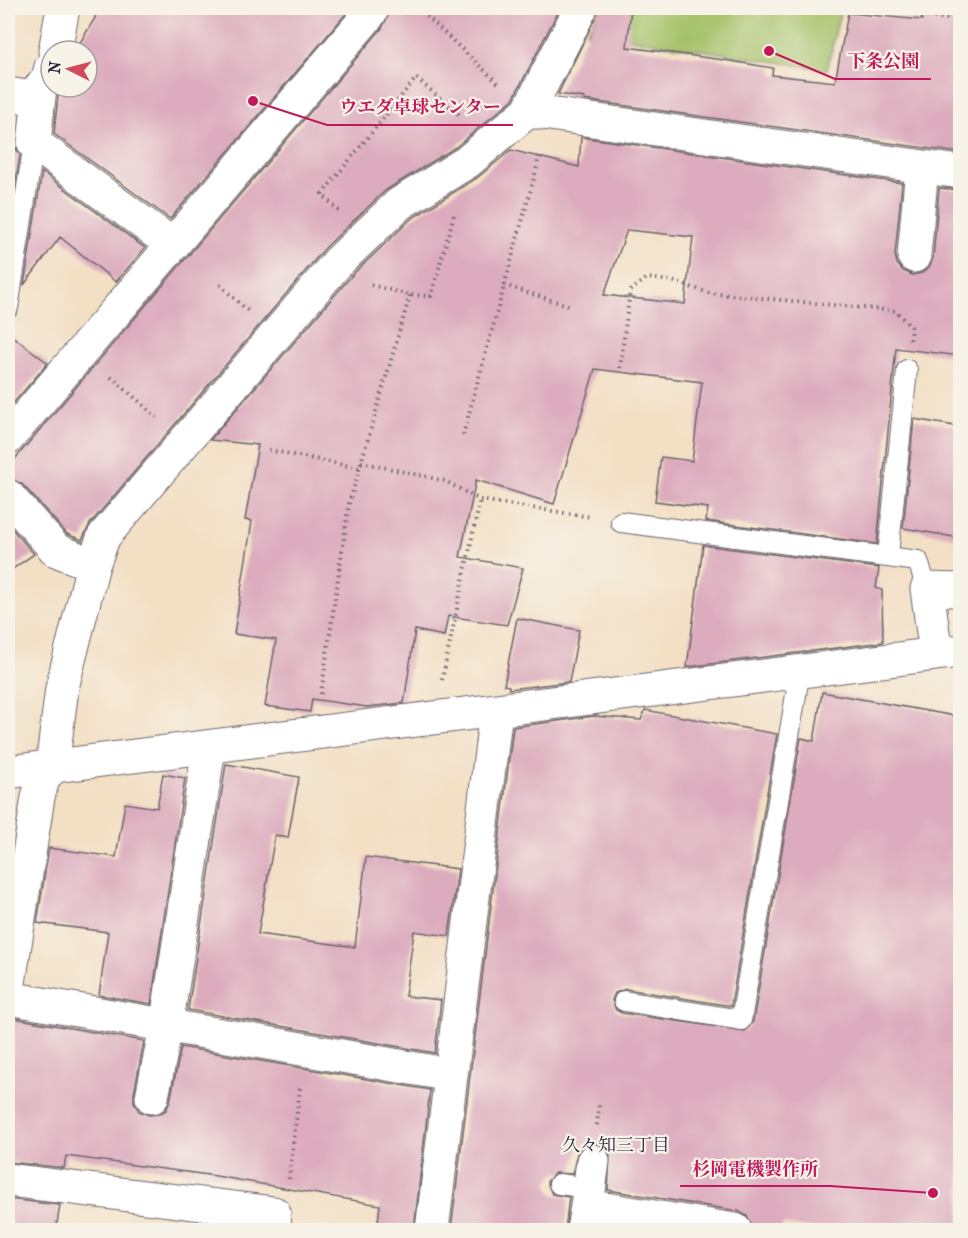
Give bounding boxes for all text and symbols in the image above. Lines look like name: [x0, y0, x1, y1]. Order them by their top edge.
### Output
north arrow: [39, 39, 99, 99]
callout: 下条公園: [835, 43, 931, 79]
text: 下条公園: [847, 51, 919, 72]
text: N: [44, 60, 65, 75]
callout: ウエダ卓球センター: [327, 89, 513, 125]
text: ウエダ卓球センター: [339, 97, 501, 118]
district label: 久々知三丁目: [562, 1135, 670, 1156]
callout: 杉岡電機製作所: [680, 1150, 830, 1186]
text: 杉岡電機製作所: [692, 1159, 818, 1180]

